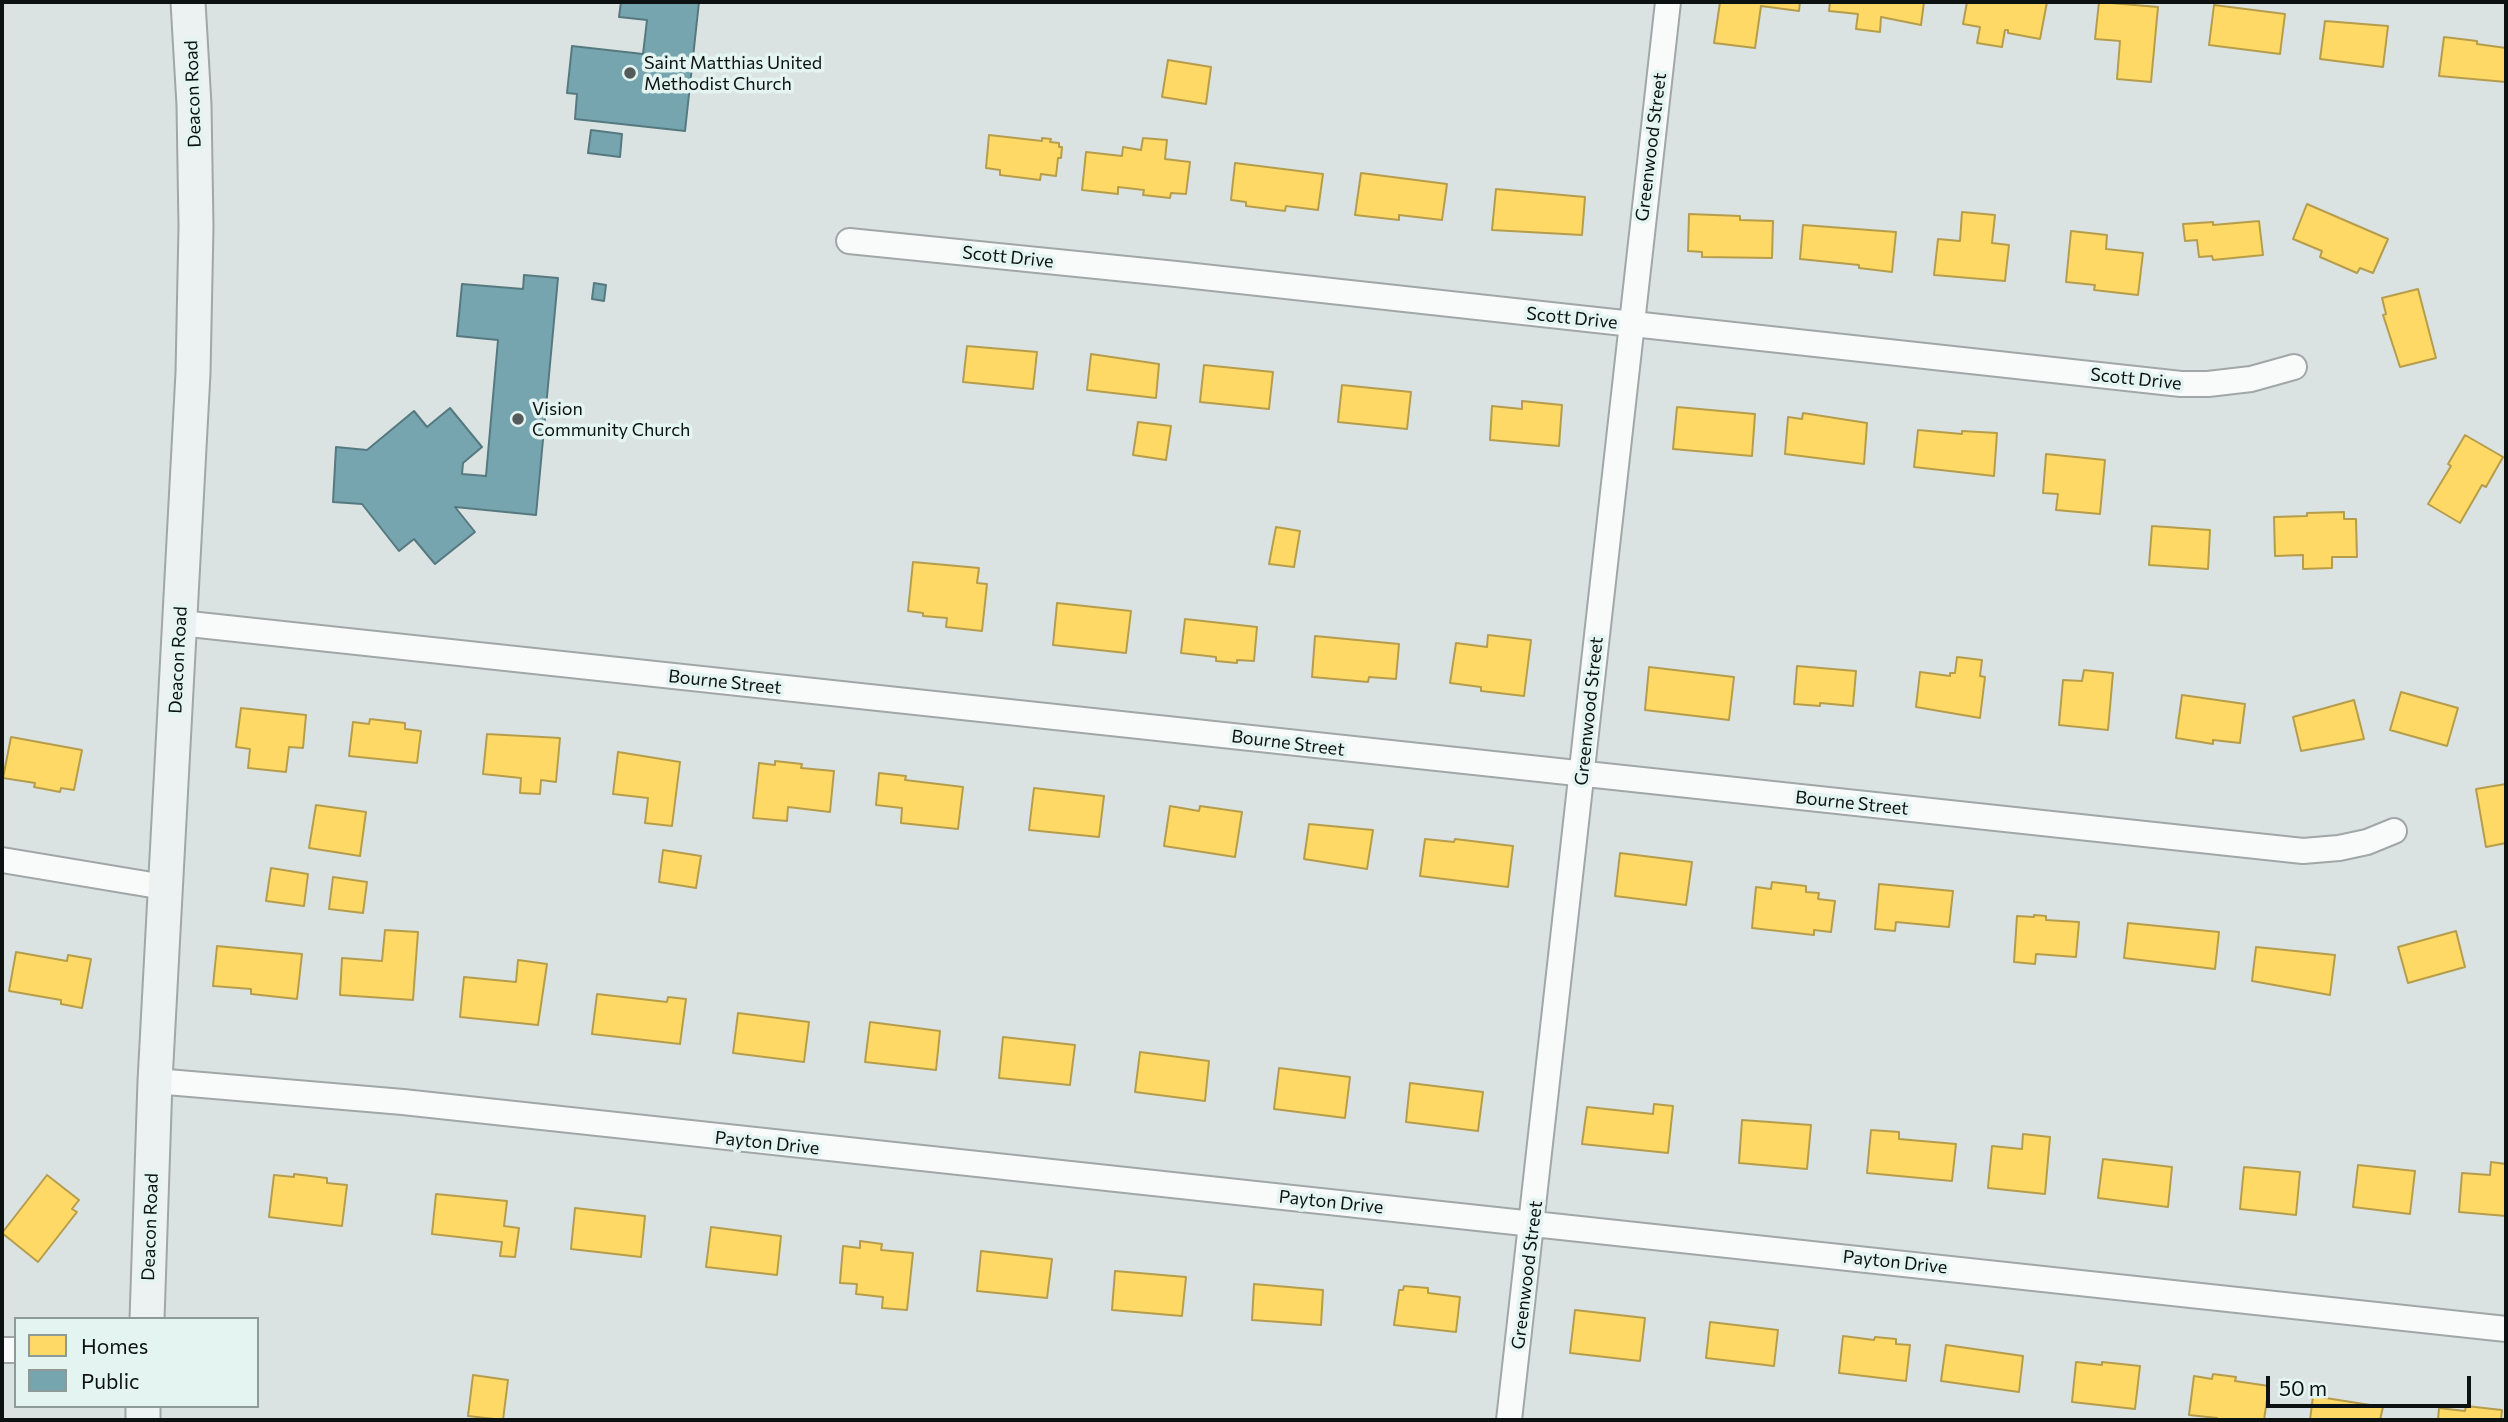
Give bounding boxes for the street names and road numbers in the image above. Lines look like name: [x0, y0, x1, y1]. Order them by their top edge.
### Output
street label: Deacon Road: [180, 40, 206, 148]
street label: Greenwood Street: [1631, 71, 1671, 223]
street label: Scott Drive: [961, 241, 1055, 273]
street label: Scott Drive: [1525, 302, 1619, 334]
street label: Scott Drive: [2089, 363, 2183, 395]
street label: Deacon Road: [164, 606, 192, 714]
street label: Greenwood Street: [1570, 636, 1608, 786]
street label: Bourne Street: [667, 665, 783, 699]
street label: Bourne Street: [1230, 725, 1346, 761]
street label: Bourne Street: [1794, 786, 1910, 820]
street label: Payton Drive: [714, 1127, 820, 1159]
street label: Deacon Road: [137, 1173, 163, 1281]
street label: Payton Drive: [1278, 1186, 1384, 1218]
street label: Greenwood Street: [1507, 1199, 1547, 1351]
street label: Payton Drive: [1842, 1246, 1948, 1278]

